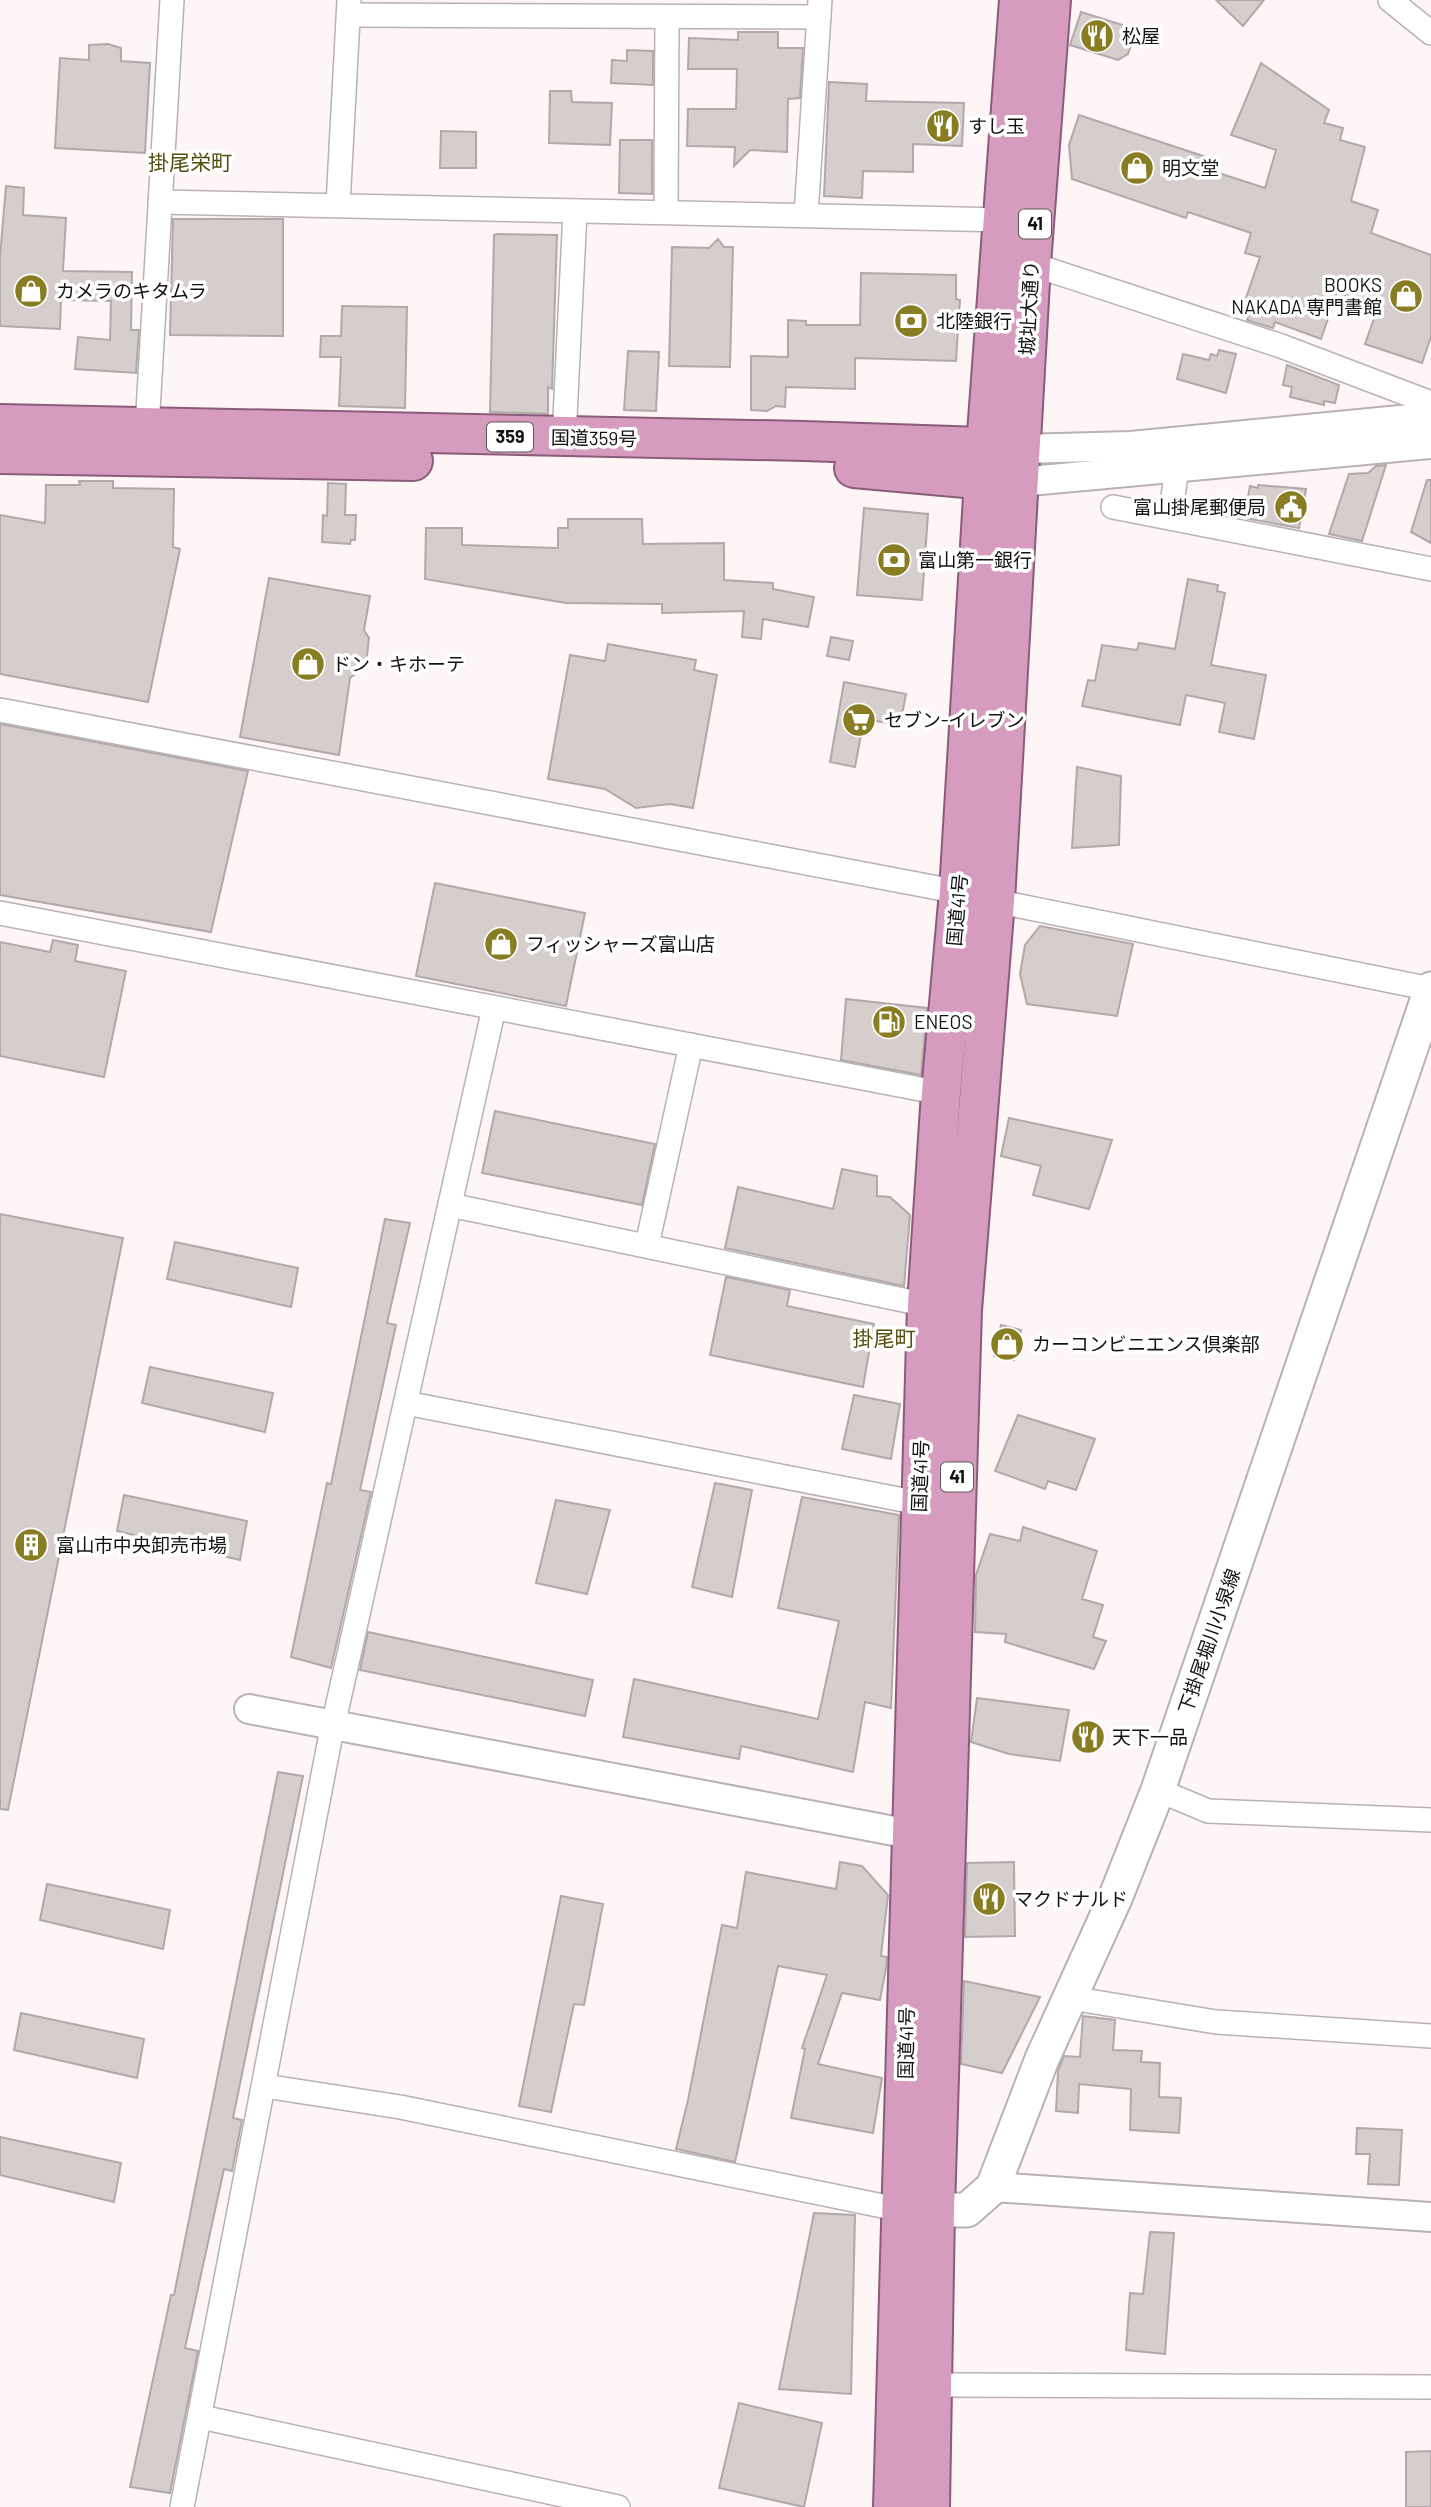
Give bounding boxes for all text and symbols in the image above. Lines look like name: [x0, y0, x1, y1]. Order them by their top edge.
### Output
restaurant icon: 松屋: [1078, 17, 1116, 55]
place label: 松屋: [1122, 24, 1160, 47]
restaurant icon: すし玉: [924, 107, 962, 145]
place label: すし玉: [968, 114, 1025, 137]
district label: 掛尾栄町: [148, 149, 232, 174]
shop icon: 明文堂: [1118, 149, 1156, 187]
place label: 明文堂: [1162, 156, 1219, 179]
road number: 41: [1019, 210, 1051, 238]
street label: 城址大通り: [1015, 260, 1042, 356]
shop icon: カメラのキタムラ: [12, 272, 50, 310]
place label: BOOKS NAKADA 専門書館: [1231, 273, 1382, 318]
shop icon: BOOKS NAKADA 専門書館: [1387, 277, 1425, 315]
place label: カメラのキタムラ: [56, 279, 207, 302]
bank icon: 北陸銀行: [892, 302, 930, 340]
place label: 北陸銀行: [936, 309, 1012, 332]
road number: 359: [487, 422, 533, 452]
street label: 国道359号: [551, 425, 637, 450]
public building icon: 富山掛尾郵便局: [1272, 488, 1310, 526]
place label: 富山掛尾郵便局: [1133, 495, 1266, 518]
bank icon: 富山第一銀行: [875, 541, 913, 579]
place label: 富山第一銀行: [918, 548, 1032, 571]
shop icon: ドン・キホーテ: [289, 645, 327, 683]
place label: ドン・キホーテ: [332, 652, 465, 675]
supermarket icon: セブン-イレブン: [840, 701, 878, 739]
place label: セブン-イレブン: [884, 708, 1025, 731]
street label: 国道41号: [942, 873, 971, 947]
shop icon: フィッシャーズ富山店: [482, 925, 520, 963]
place label: フィッシャーズ富山店: [526, 932, 715, 955]
fuel station icon: ENEOS: [870, 1003, 908, 1041]
place label: ENEOS: [914, 1010, 972, 1033]
district label: 掛尾町: [853, 1325, 916, 1350]
shop icon: カーコンビニエンス倶楽部: [988, 1325, 1026, 1363]
place label: カーコンビニエンス倶楽部: [1032, 1332, 1260, 1355]
street label: 国道41号: [907, 1439, 932, 1513]
road number: 41: [941, 1462, 973, 1492]
building icon: 富山市中央卸売市場: [12, 1526, 50, 1564]
place label: 富山市中央卸売市場: [56, 1533, 227, 1556]
street label: 下掛尾堀川小泉線: [1173, 1565, 1244, 1716]
restaurant icon: 天下一品: [1069, 1718, 1107, 1756]
place label: 天下一品: [1112, 1725, 1188, 1748]
restaurant icon: マクドナルド: [970, 1880, 1008, 1918]
place label: マクドナルド: [1014, 1887, 1128, 1910]
street label: 国道41号: [893, 2007, 918, 2079]

